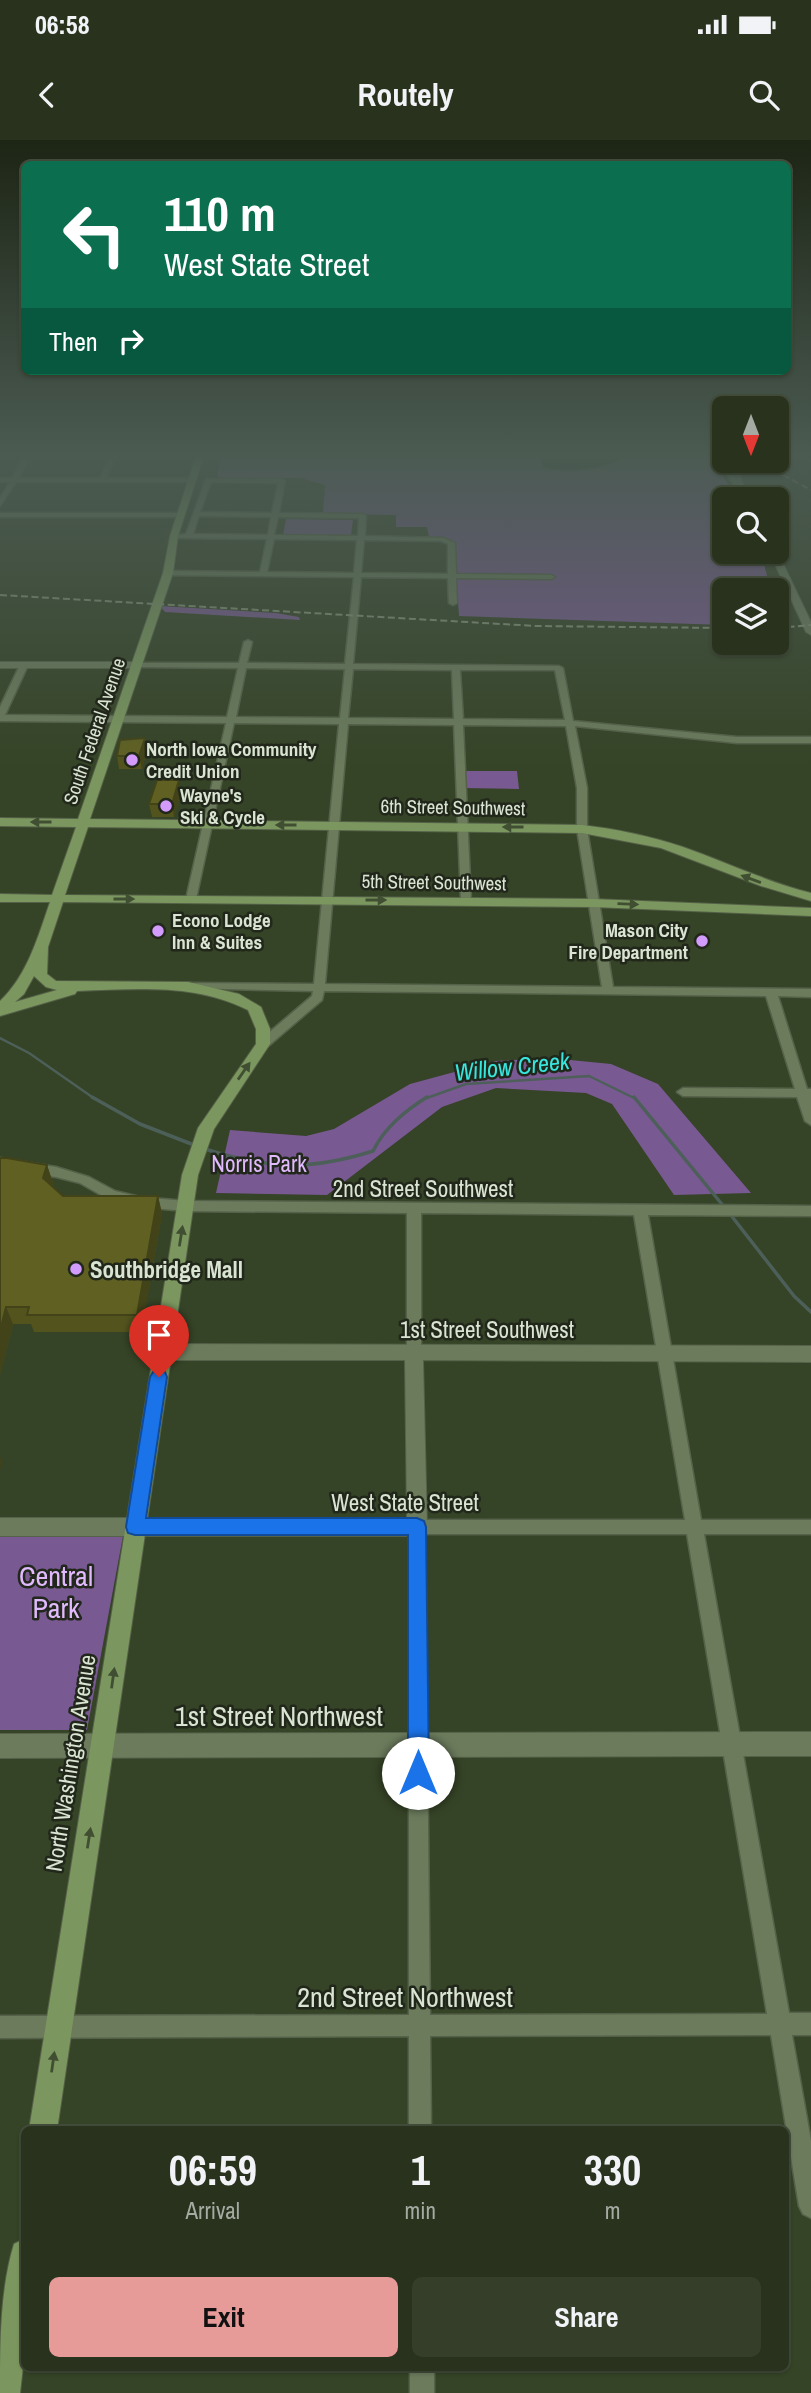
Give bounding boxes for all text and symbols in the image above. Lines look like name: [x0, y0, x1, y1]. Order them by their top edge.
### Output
text: 06:58: [35, 7, 90, 42]
text: Routely: [357, 73, 454, 116]
icon: back: [28, 76, 66, 114]
icon: search: [745, 76, 783, 114]
text: 110 m: [164, 180, 276, 246]
icon: left: [49, 189, 140, 280]
text: West State Street: [164, 243, 369, 286]
icon: right: [112, 322, 150, 360]
text: Then: [49, 324, 98, 359]
north arrow: [712, 396, 789, 472]
map controls: [712, 396, 789, 655]
button: search: [712, 487, 789, 564]
button: layers: [712, 578, 789, 655]
street label: South Federal Avenue: [57, 654, 131, 808]
place label: North Iowa Community Credit Union: [146, 736, 317, 784]
marker: North Iowa Community Credit Union: [124, 752, 140, 768]
place label: Wayne's Ski & Cycle: [180, 782, 265, 830]
street label: 6th Street Southwest: [380, 793, 526, 821]
marker: Wayne's Ski & Cycle: [158, 798, 174, 814]
one-way arrow: [30, 816, 52, 828]
one-way arrow: [275, 819, 297, 831]
one-way arrow: [502, 821, 524, 833]
street label: 5th Street Southwest: [361, 868, 507, 896]
one-way arrow: [741, 873, 762, 884]
one-way arrow: [113, 893, 135, 905]
one-way arrow: [365, 894, 387, 906]
one-way arrow: [617, 898, 639, 909]
place label: Econo Lodge Inn & Suites: [172, 907, 271, 955]
place label: Mason City Fire Department: [569, 917, 688, 965]
marker: Econo Lodge Inn & Suites: [150, 923, 166, 939]
marker: Mason City Fire Department: [694, 933, 710, 949]
water label: Willow Creek: [453, 1044, 572, 1088]
one-way arrow: [237, 1062, 251, 1080]
park label: Norris Park: [211, 1148, 307, 1179]
street label: 2nd Street Southwest: [333, 1173, 513, 1204]
one-way arrow: [176, 1225, 187, 1247]
place label: Southbridge Mall: [90, 1254, 243, 1285]
marker: Southbridge Mall: [68, 1261, 84, 1277]
pin: [129, 1305, 189, 1377]
street label: 1st Street Southwest: [400, 1314, 574, 1345]
icon: arrive: [140, 1316, 178, 1354]
street label: West State Street: [331, 1487, 479, 1518]
park label: Central Park: [19, 1557, 93, 1627]
street label: North Washington Avenue: [38, 1652, 102, 1874]
one-way arrow: [108, 1667, 119, 1689]
street label: 1st Street Northwest: [175, 1697, 383, 1735]
position arrow: [381, 1736, 455, 1810]
one-way arrow: [84, 1826, 95, 1848]
street label: 2nd Street Northwest: [297, 1978, 513, 2016]
one-way arrow: [48, 2051, 59, 2073]
text: 06:59: [169, 2142, 257, 2198]
text: 1: [411, 2142, 430, 2198]
text: 330: [584, 2142, 641, 2198]
text: Arrival: [186, 2195, 240, 2226]
text: min: [405, 2195, 436, 2226]
text: m: [605, 2195, 620, 2226]
button: Exit: [49, 2277, 398, 2357]
button: Share: [412, 2277, 761, 2357]

